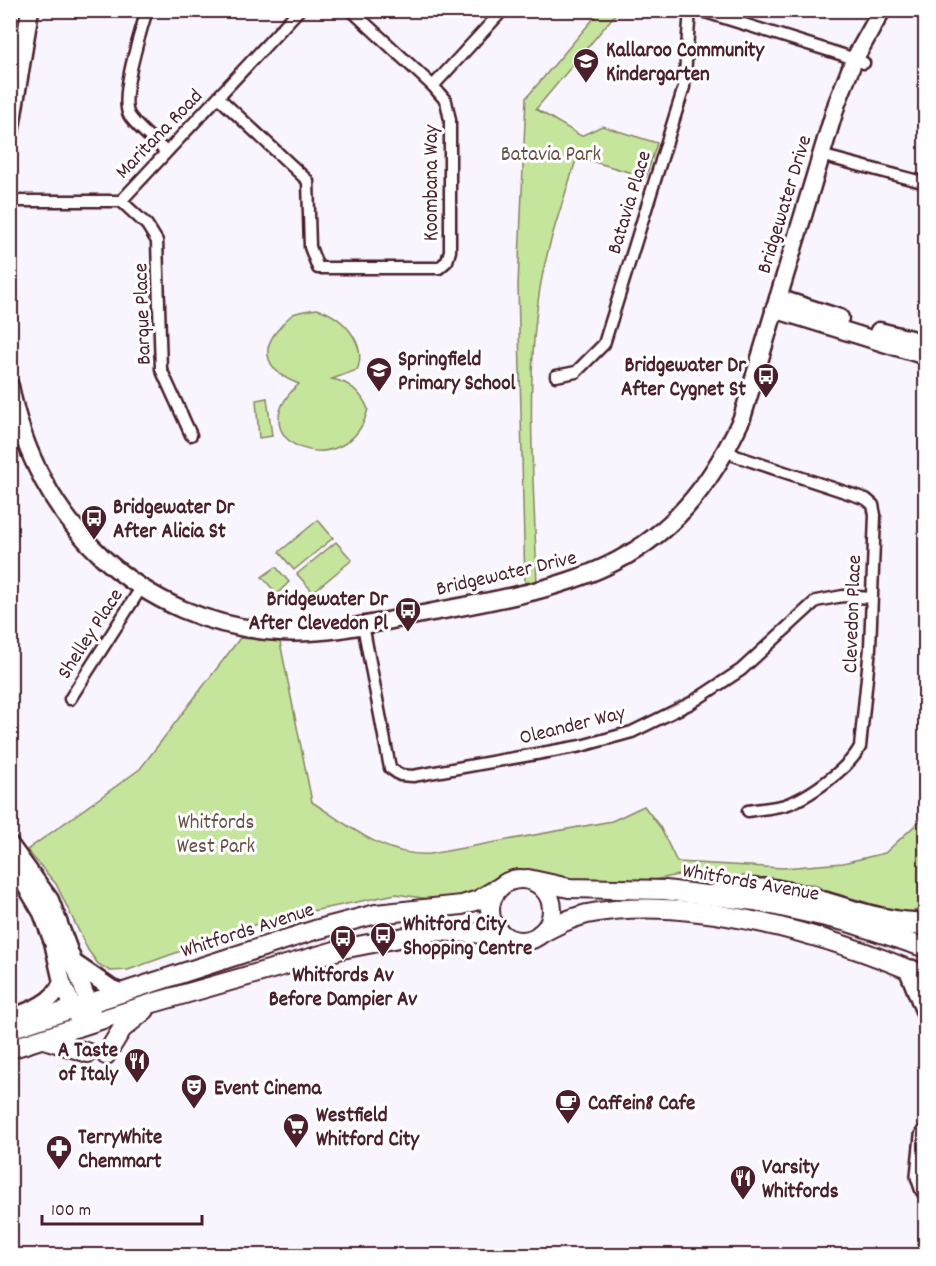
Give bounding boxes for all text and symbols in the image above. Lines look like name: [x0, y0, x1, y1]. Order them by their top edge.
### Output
place label: Kallaroo Community Kindergarten: [606, 37, 766, 91]
school or university icon: Kallaroo Community Kindergarten: [571, 46, 601, 84]
street label: Maritana Road: [109, 83, 211, 187]
street label: Koombana Way: [418, 124, 448, 241]
street label: Bridgewater Drive: [751, 132, 821, 278]
park label: Batavia Park: [501, 141, 601, 171]
street label: Batavia Place: [601, 147, 661, 258]
street label: Barque Place: [127, 262, 161, 365]
place label: Springfield Primary School: [398, 346, 517, 400]
place label: Bridgewater Dr After Cygnet St: [621, 352, 747, 406]
school or university icon: Springfield Primary School: [364, 355, 394, 393]
bus stop icon: Bridgewater Dr After Cygnet St: [751, 361, 781, 399]
place label: Bridgewater Dr After Alicia St: [113, 494, 236, 548]
bus stop icon: Bridgewater Dr After Alicia St: [79, 503, 109, 541]
street label: Bridgewater Drive: [433, 544, 580, 606]
street label: Clevedon Place: [837, 554, 871, 674]
street label: Shelley Place: [51, 583, 132, 686]
place label: Bridgewater Dr After Clevedon Pl: [249, 586, 389, 640]
bus stop icon: Bridgewater Dr After Clevedon Pl: [393, 595, 423, 633]
street label: Oleander Way: [517, 699, 629, 755]
park label: Whitfords West Park: [177, 809, 255, 863]
street label: Whitfords Avenue: [680, 857, 821, 911]
street label: Whitfords Avenue: [177, 896, 319, 968]
place label: Whitford City Shopping Centre: [403, 911, 532, 965]
bus stop icon: Whitford City Shopping Centre: [368, 920, 398, 958]
bus stop icon: Whitfords Av Before Dampier Av: [328, 923, 358, 961]
place label: Whitfords Av Before Dampier Av: [269, 962, 417, 1016]
place label: A Taste of Italy: [58, 1037, 119, 1091]
restaurant icon: A Taste of Italy: [122, 1046, 152, 1084]
theatre icon: Event Cinema: [179, 1072, 209, 1110]
place label: Event Cinema: [214, 1075, 322, 1105]
cafe icon: Caffein8 Cafe: [553, 1087, 583, 1125]
place label: Caffein8 Cafe: [588, 1090, 695, 1120]
place label: Westfield Whitford City: [316, 1102, 420, 1156]
supermarket icon: Westfield Whitford City: [281, 1111, 311, 1149]
place label: TerryWhite Chemmart: [78, 1124, 162, 1178]
pharmacy icon: TerryWhite Chemmart: [44, 1133, 74, 1171]
place label: Varsity Whitfords: [762, 1154, 839, 1208]
restaurant icon: Varsity Whitfords: [728, 1163, 758, 1201]
scale bar: [42, 1188, 202, 1226]
text: 100 m: [51, 1199, 91, 1224]

